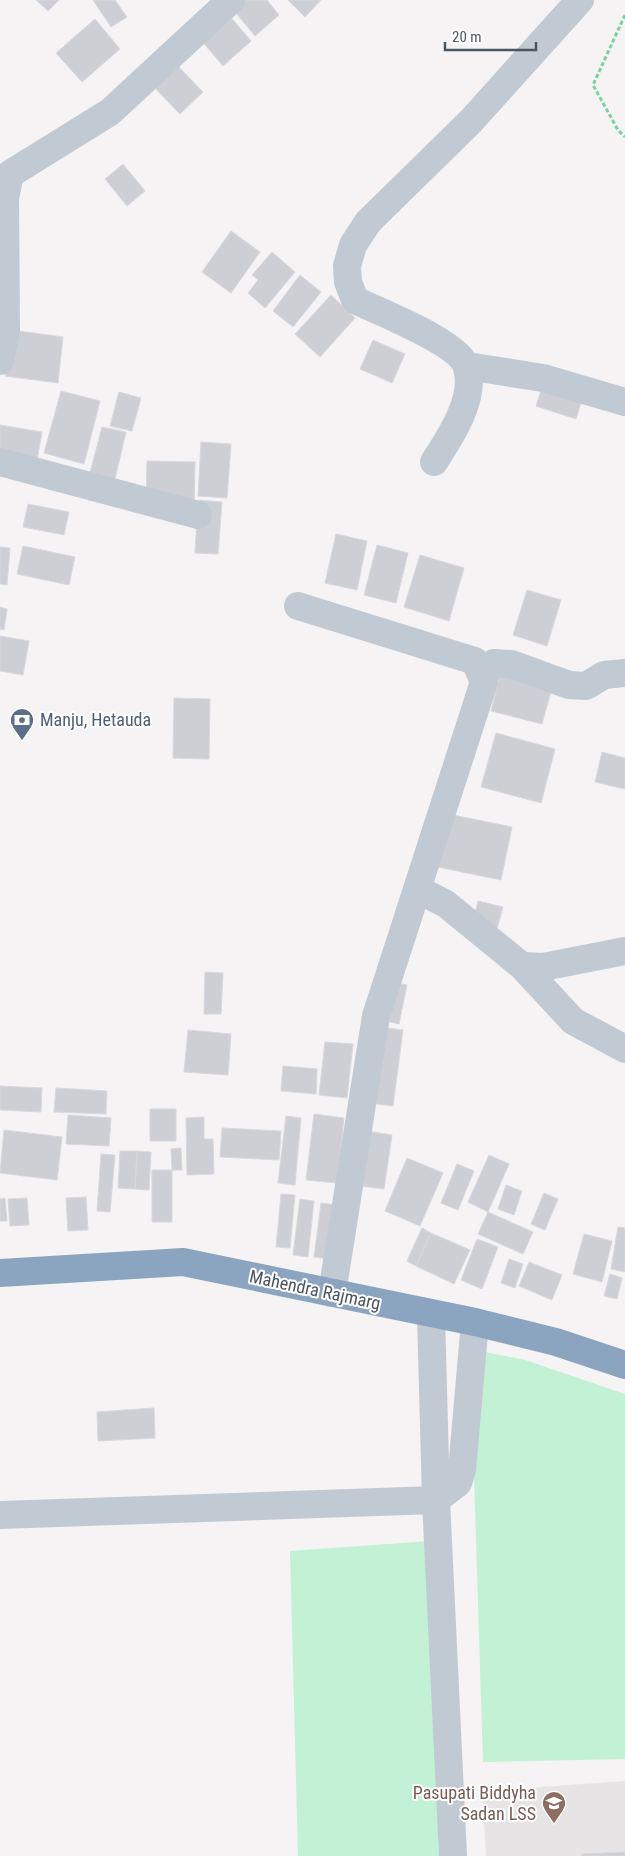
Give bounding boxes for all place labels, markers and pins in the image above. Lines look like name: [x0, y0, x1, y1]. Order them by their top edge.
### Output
bank icon: Manju, Hetauda: [9, 707, 35, 741]
place label: Manju, Hetauda: [40, 709, 151, 730]
place label: Pasupati Biddyha Sadan LSS: [413, 1782, 536, 1824]
school or university icon: Pasupati Biddyha Sadan LSS: [541, 1790, 567, 1824]

